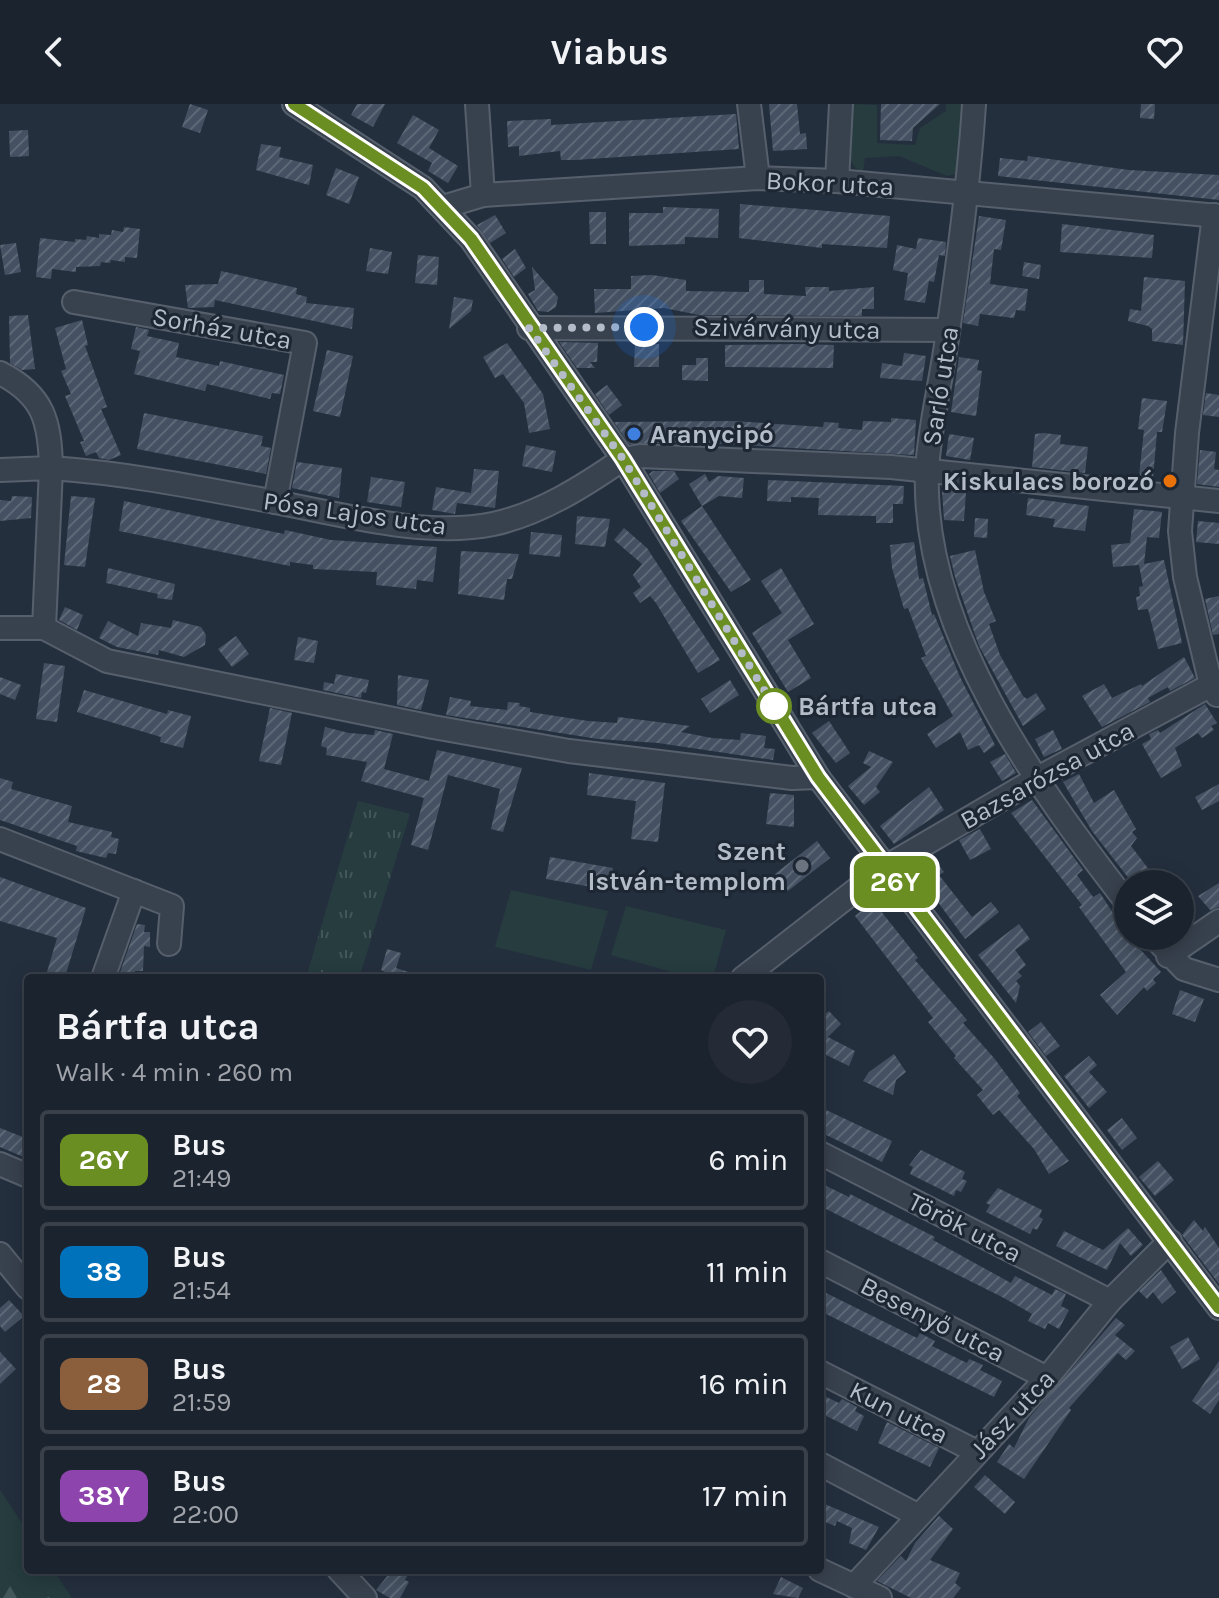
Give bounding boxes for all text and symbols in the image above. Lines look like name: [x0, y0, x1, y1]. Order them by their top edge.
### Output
icon: back: [32, 30, 76, 74]
icon: heart: [1143, 30, 1187, 74]
text: Viabus: [550, 31, 669, 73]
street label: Bokor utca: [765, 165, 895, 202]
street label: Sorház utca: [150, 301, 294, 356]
your location: [624, 307, 664, 347]
street label: Szivárvány utca: [693, 311, 881, 346]
street label: Sarló utca: [916, 324, 965, 448]
place label: Aranycipó: [650, 419, 774, 450]
marker: Aranycipó: [625, 425, 643, 443]
place label: Kiskulacs borozó: [943, 466, 1154, 497]
marker: Kiskulacs borozó: [1161, 472, 1179, 490]
street label: Pósa Lajos utca: [261, 485, 449, 542]
marker: Bártfa utca: [757, 689, 791, 723]
place label: Bártfa utca: [798, 691, 937, 722]
street label: Bazsarózsa utca: [955, 715, 1140, 836]
place label: Szent István-templom: [588, 836, 786, 897]
line badge: 26Y: [849, 856, 941, 908]
marker: Szent István-templom: [793, 857, 811, 875]
text: 26Y: [870, 865, 920, 898]
map controls: [1114, 870, 1194, 950]
button: layers: [1114, 870, 1194, 950]
button: heart: [708, 1000, 792, 1084]
text: Bártfa utca: [56, 1004, 260, 1049]
text: Walk · 4 min · 260 m: [56, 1057, 293, 1088]
text: Bus: [172, 1127, 226, 1163]
text: 6 min: [709, 1142, 788, 1178]
text: 26Y: [79, 1143, 129, 1176]
text: 21:49: [172, 1163, 231, 1194]
street label: Török utca: [903, 1186, 1027, 1269]
text: Bus: [172, 1239, 226, 1275]
text: 11 min: [706, 1254, 788, 1290]
text: 38: [86, 1255, 122, 1288]
street label: Besenyő utca: [855, 1270, 1010, 1369]
text: 21:54: [172, 1275, 231, 1306]
text: Bus: [172, 1351, 226, 1387]
street label: Jász utca: [963, 1363, 1061, 1465]
text: 16 min: [699, 1366, 788, 1402]
text: 28: [86, 1367, 122, 1400]
street label: Kun utca: [844, 1374, 953, 1450]
text: 21:59: [172, 1387, 231, 1418]
text: Bus: [172, 1463, 226, 1499]
text: 17 min: [702, 1478, 788, 1514]
text: 38Y: [78, 1479, 130, 1512]
text: 22:00: [172, 1499, 239, 1530]

